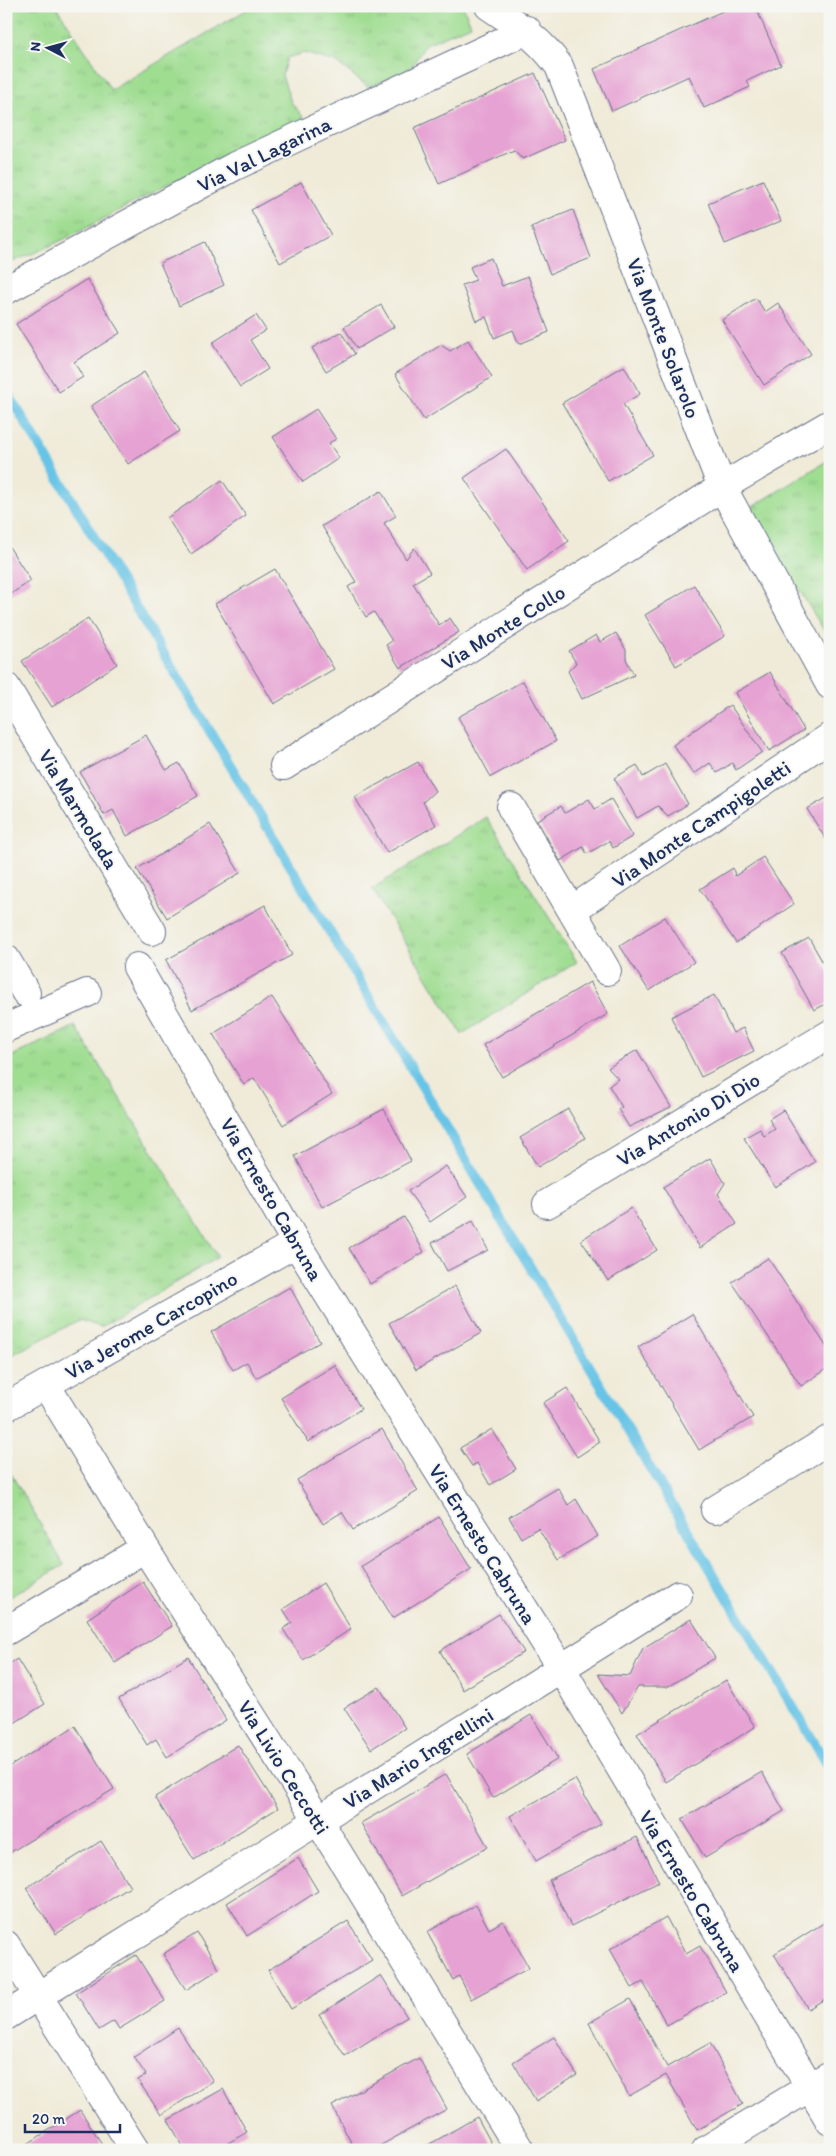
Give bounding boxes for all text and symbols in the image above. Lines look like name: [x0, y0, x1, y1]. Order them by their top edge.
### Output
north arrow: [22, 22, 72, 72]
text: N: [27, 41, 45, 52]
street label: Via Val Lagarina: [193, 111, 335, 197]
street label: Via Monte Solarolo: [622, 254, 706, 422]
street label: Via Monte Collo: [436, 579, 570, 675]
street label: Via Marmolada: [33, 745, 125, 874]
street label: Via Monte Campigoletti: [607, 755, 795, 893]
street label: Via Antonio Di Dio: [612, 1066, 764, 1172]
street label: Via Ernesto Cabruna: [215, 1113, 329, 1285]
street label: Via Jerome Carcopino: [60, 1265, 242, 1385]
street label: Via Ernesto Cabruna: [424, 1459, 542, 1629]
street label: Via Livio Ceccotti: [233, 1695, 335, 1839]
street label: Via Mario Ingrellini: [338, 1702, 498, 1814]
street label: Via Ernesto Cabruna: [634, 1806, 750, 1976]
scale bar: [25, 2101, 120, 2133]
text: 20 m: [32, 2110, 66, 2128]

